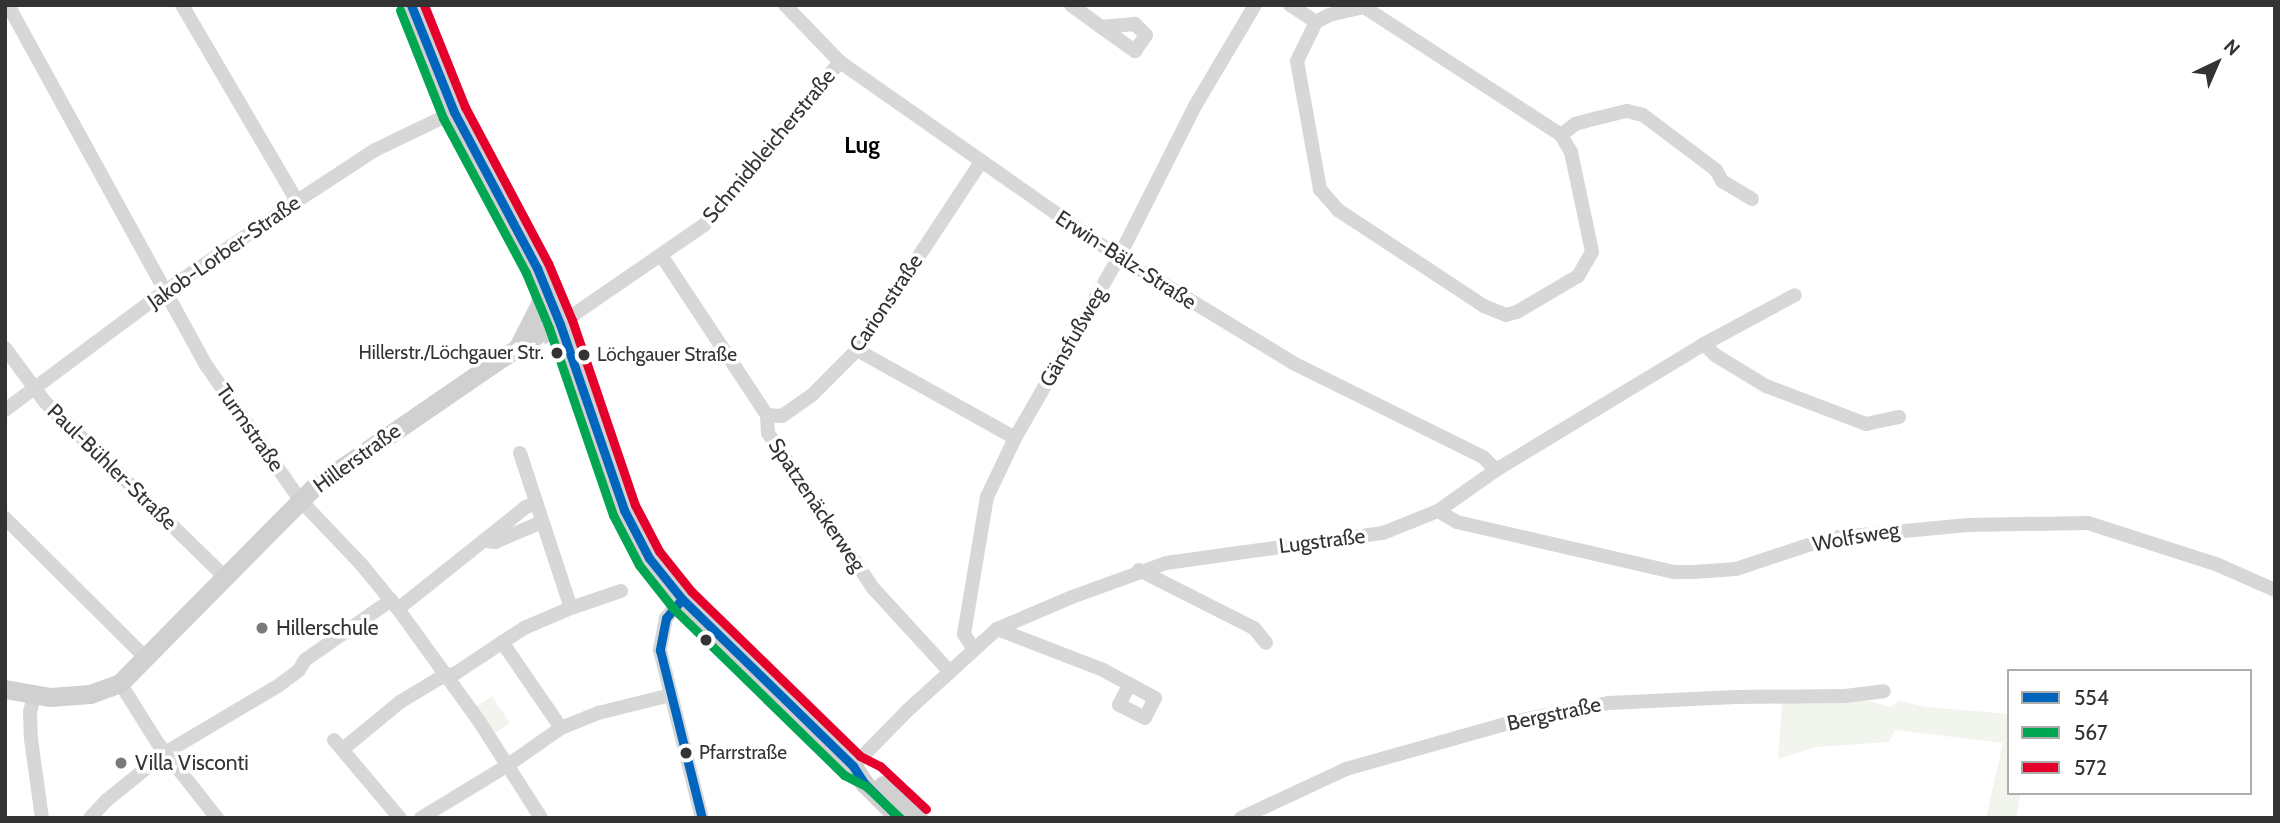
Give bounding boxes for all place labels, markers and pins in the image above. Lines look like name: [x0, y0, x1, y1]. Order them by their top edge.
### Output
place label: Hillerstr./Löchgauer Str.: [358, 342, 544, 364]
place label: Löchgauer Straße: [597, 344, 737, 366]
marker: Hillerstr./Löchgauer Str.: [550, 346, 564, 360]
marker: Löchgauer Straße: [577, 348, 591, 362]
place label: Hillerschule: [276, 615, 379, 641]
marker: Hillerschule: [254, 620, 270, 636]
unlabelled marker: [699, 633, 713, 647]
place label: Pfarrstraße: [699, 742, 787, 764]
marker: Pfarrstraße: [679, 746, 693, 760]
place label: Villa Visconti: [135, 750, 249, 776]
marker: Villa Visconti: [113, 755, 129, 771]

